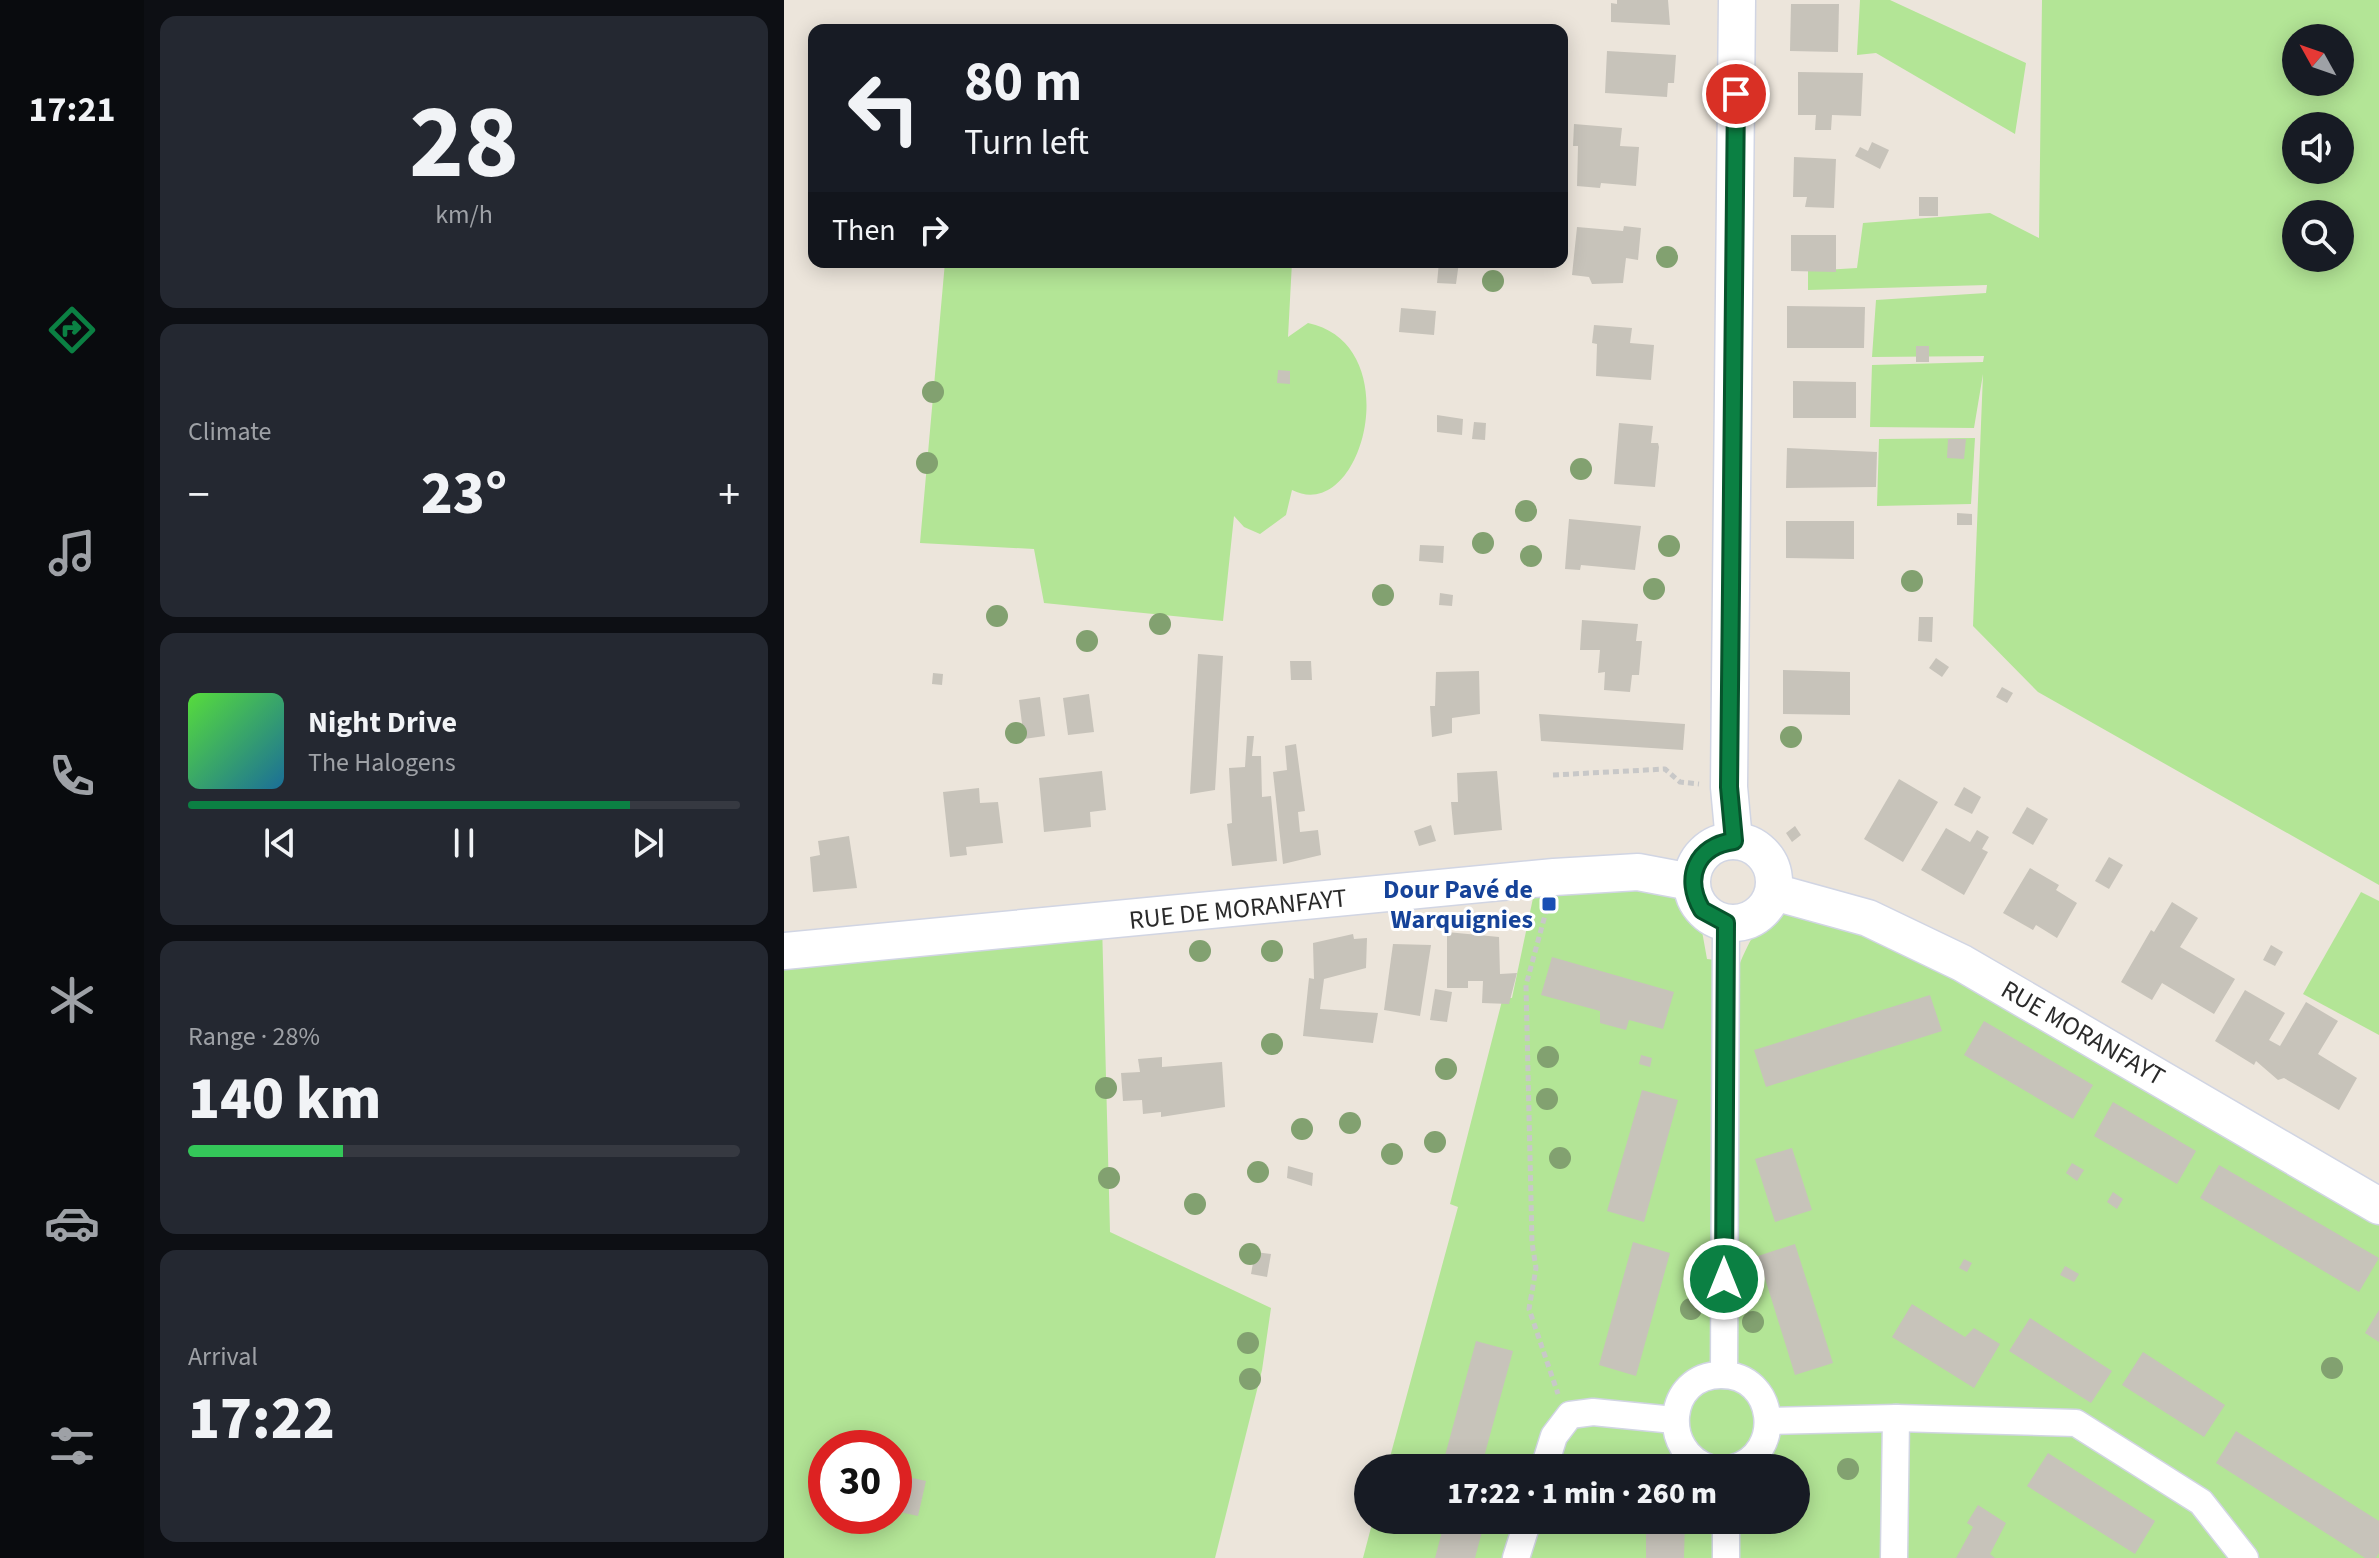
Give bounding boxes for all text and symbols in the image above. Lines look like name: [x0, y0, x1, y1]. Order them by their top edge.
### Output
north arrow: [2282, 24, 2354, 96]
map controls: [2282, 24, 2354, 272]
text: 80 m: [964, 43, 1082, 122]
icon: left: [832, 56, 936, 160]
pin: [1702, 60, 1770, 128]
text: 28: [409, 70, 519, 218]
icon: arrive: [1714, 72, 1758, 116]
text: 17:21: [29, 84, 115, 135]
button: sound: [2282, 112, 2354, 184]
text: Turn left: [964, 117, 1089, 168]
text: km/h: [435, 196, 493, 233]
button: search: [2282, 200, 2354, 272]
icon: right: [912, 208, 956, 252]
text: Then: [832, 209, 896, 252]
icon: directions: [44, 302, 100, 358]
text: Climate: [188, 413, 272, 450]
text: 23°: [421, 452, 507, 537]
text: −: [188, 464, 210, 527]
text: +: [718, 464, 740, 527]
icon: music: [44, 525, 100, 581]
text: Night Drive: [308, 701, 457, 744]
text: The Halogens: [308, 744, 456, 781]
icon: phone: [44, 748, 100, 804]
icon: previous: [258, 821, 302, 865]
icon: pause: [442, 821, 486, 865]
icon: next: [626, 821, 670, 865]
place label: Dour Pavé de Warquignies: [1383, 871, 1533, 938]
street label: RUE DE MORANFAYT: [1127, 879, 1349, 939]
marker: Dour Pavé de Warquignies: [1540, 895, 1558, 913]
street label: RUE MORANFAYT: [1994, 971, 2172, 1095]
icon: climate: [44, 972, 100, 1028]
text: Range · 28%: [188, 1018, 320, 1055]
text: 140 km: [188, 1057, 381, 1142]
icon: car: [44, 1195, 100, 1251]
position arrow: [1682, 1237, 1766, 1321]
text: Arrival: [188, 1338, 258, 1375]
text: 17:22: [188, 1377, 335, 1462]
icon: filters: [44, 1418, 100, 1474]
speed limit sign: 30: [808, 1430, 912, 1534]
text: 17:22 · 1 min · 260 m: [1447, 1472, 1717, 1515]

